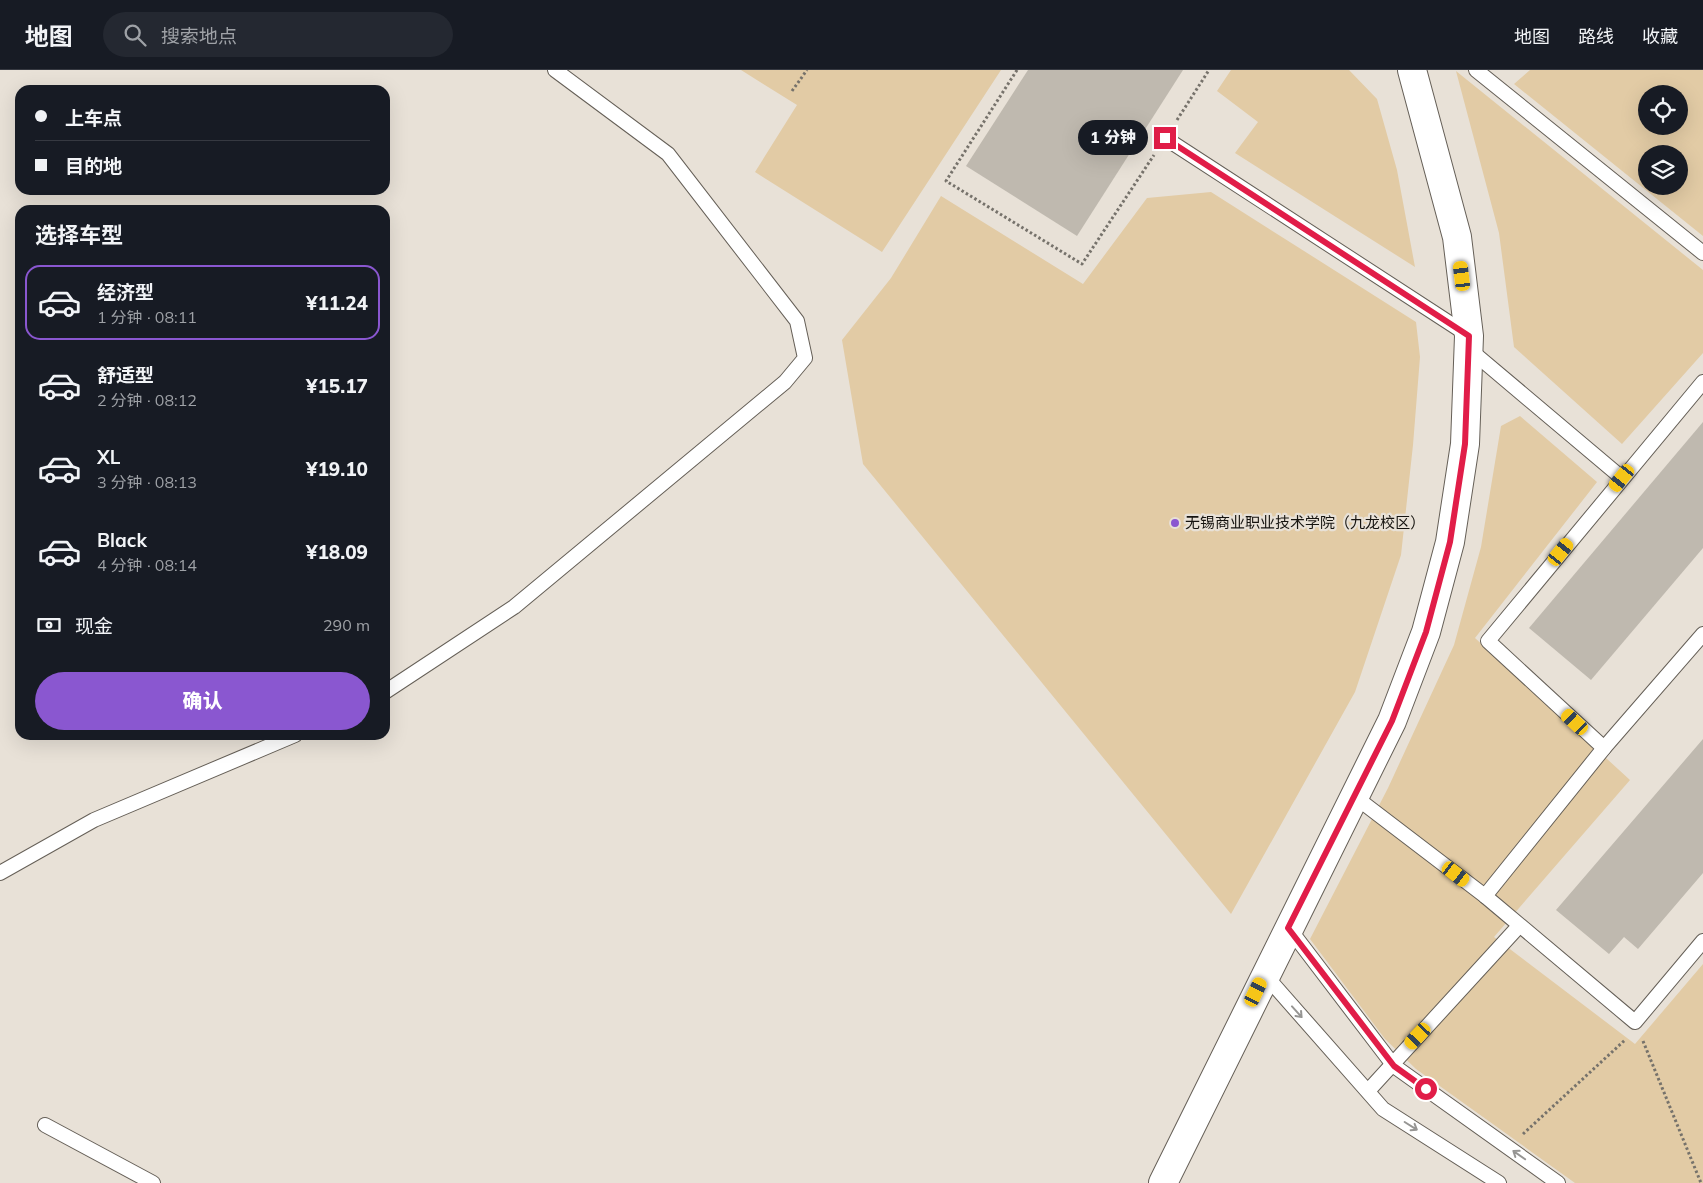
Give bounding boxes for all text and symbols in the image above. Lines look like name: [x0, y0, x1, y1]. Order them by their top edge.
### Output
search box: [103, 12, 453, 57]
text: 地图: [25, 21, 73, 51]
icon: search: [121, 21, 149, 49]
text: 搜索地点: [161, 24, 237, 48]
text: 地图: [1514, 25, 1550, 48]
text: 路线: [1578, 25, 1614, 48]
text: 收藏: [1642, 25, 1678, 48]
map controls: [1638, 85, 1688, 195]
button: locate: [1638, 85, 1688, 135]
text: 上车点: [65, 106, 122, 130]
callout: 1 分钟: [1078, 120, 1148, 156]
text: 1 分钟: [1090, 127, 1136, 147]
route end: [1154, 127, 1176, 149]
button: layers: [1638, 145, 1688, 195]
text: 目的地: [65, 154, 122, 178]
text: 选择车型: [35, 221, 123, 249]
car: [1452, 260, 1471, 292]
icon: car: [37, 280, 82, 325]
text: 经济型: [97, 280, 154, 304]
text: ¥11.24: [306, 291, 368, 315]
text: 1 分钟 · 08:11: [97, 307, 197, 327]
icon: car: [37, 363, 82, 408]
text: 舒适型: [97, 363, 154, 387]
text: ¥15.17: [306, 374, 368, 398]
text: 2 分钟 · 08:12: [97, 390, 197, 410]
text: XL: [97, 445, 120, 469]
icon: car: [37, 446, 82, 491]
text: ¥19.10: [306, 457, 368, 481]
car: [1606, 462, 1637, 494]
text: 3 分钟 · 08:13: [97, 472, 197, 492]
place label: 无锡商业职业技术学院（九龙校区）: [1185, 513, 1425, 532]
marker: 无锡商业职业技术学院（九龙校区）: [1169, 517, 1181, 529]
text: Black: [97, 528, 147, 552]
icon: car: [37, 529, 82, 574]
car: [1545, 536, 1576, 568]
text: ¥18.09: [306, 540, 368, 564]
text: 4 分钟 · 08:14: [97, 555, 197, 575]
icon: cash: [35, 611, 63, 639]
text: 现金: [75, 614, 113, 638]
text: 290 m: [323, 615, 370, 635]
button: 确认: [35, 672, 370, 730]
car: [1558, 706, 1591, 738]
car: [1439, 859, 1472, 889]
car: [1242, 975, 1269, 1009]
one-way arrow: [1291, 1005, 1303, 1018]
car: [1402, 1020, 1433, 1052]
route start: [1415, 1078, 1437, 1100]
one-way arrow: [1403, 1122, 1417, 1132]
one-way arrow: [1512, 1150, 1526, 1160]

